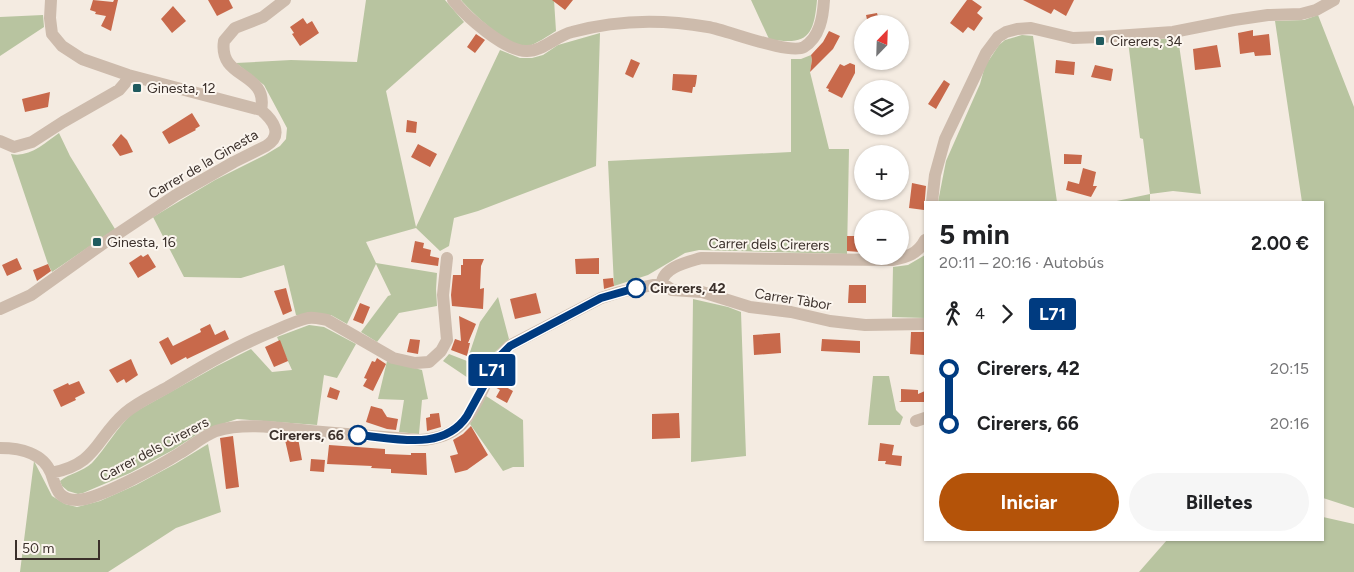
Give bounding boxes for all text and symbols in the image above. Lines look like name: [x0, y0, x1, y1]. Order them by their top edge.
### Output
north arrow: [854, 15, 909, 70]
map controls: [854, 15, 909, 265]
place label: Cirerers, 34: [1110, 33, 1183, 50]
marker: Cirerers, 34: [1094, 35, 1106, 47]
place label: Ginesta, 12: [147, 80, 216, 97]
button: layers: [854, 80, 909, 135]
marker: Ginesta, 12: [131, 82, 143, 94]
street label: Carrer de la Ginesta: [145, 126, 261, 203]
button: +: [854, 145, 909, 200]
button: −: [854, 210, 909, 265]
text: 5 min: [939, 217, 1010, 251]
text: 2.00 €: [1251, 232, 1309, 255]
place label: Ginesta, 16: [107, 234, 176, 251]
street label: Carrer dels Cirerers: [708, 235, 830, 254]
marker: Ginesta, 16: [91, 236, 103, 248]
text: 20:11 – 20:16 · Autobús: [939, 253, 1104, 272]
marker: Cirerers, 42: [626, 278, 646, 298]
place label: Cirerers, 42: [650, 280, 726, 297]
street label: Carrer Tàbor: [753, 285, 833, 314]
icon: walk: [939, 300, 967, 328]
icon: forward: [993, 300, 1021, 328]
text: L71: [1039, 303, 1066, 325]
text: 4: [975, 304, 985, 323]
line badge: L71: [463, 354, 521, 386]
text: Cirerers, 42: [977, 357, 1080, 380]
text: L71: [478, 359, 506, 381]
text: 20:15: [1270, 359, 1309, 378]
text: Cirerers, 66: [977, 412, 1079, 435]
street label: Carrer dels Cirerers: [97, 414, 212, 485]
text: 20:16: [1270, 414, 1309, 433]
marker: Cirerers, 66: [348, 425, 368, 445]
place label: Cirerers, 66: [269, 427, 344, 444]
button: Iniciar: [939, 473, 1119, 531]
button: Billetes: [1129, 473, 1309, 531]
scale bar: [15, 537, 100, 560]
text: 50 m: [22, 540, 54, 557]

